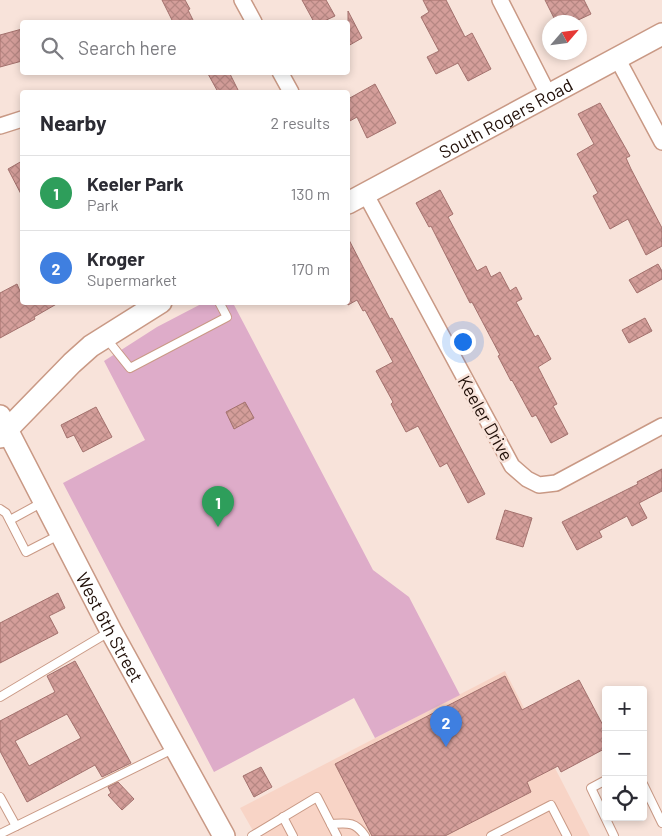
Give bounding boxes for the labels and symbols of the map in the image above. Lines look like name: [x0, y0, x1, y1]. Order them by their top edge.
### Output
north arrow: [542, 15, 587, 60]
street label: South Rogers Road: [435, 73, 576, 163]
your location: [450, 329, 476, 355]
street label: Keeler Drive: [454, 372, 518, 464]
pin: 1: [202, 486, 234, 527]
street label: West 6th Street: [72, 568, 148, 686]
pin: 2: [430, 706, 462, 747]

